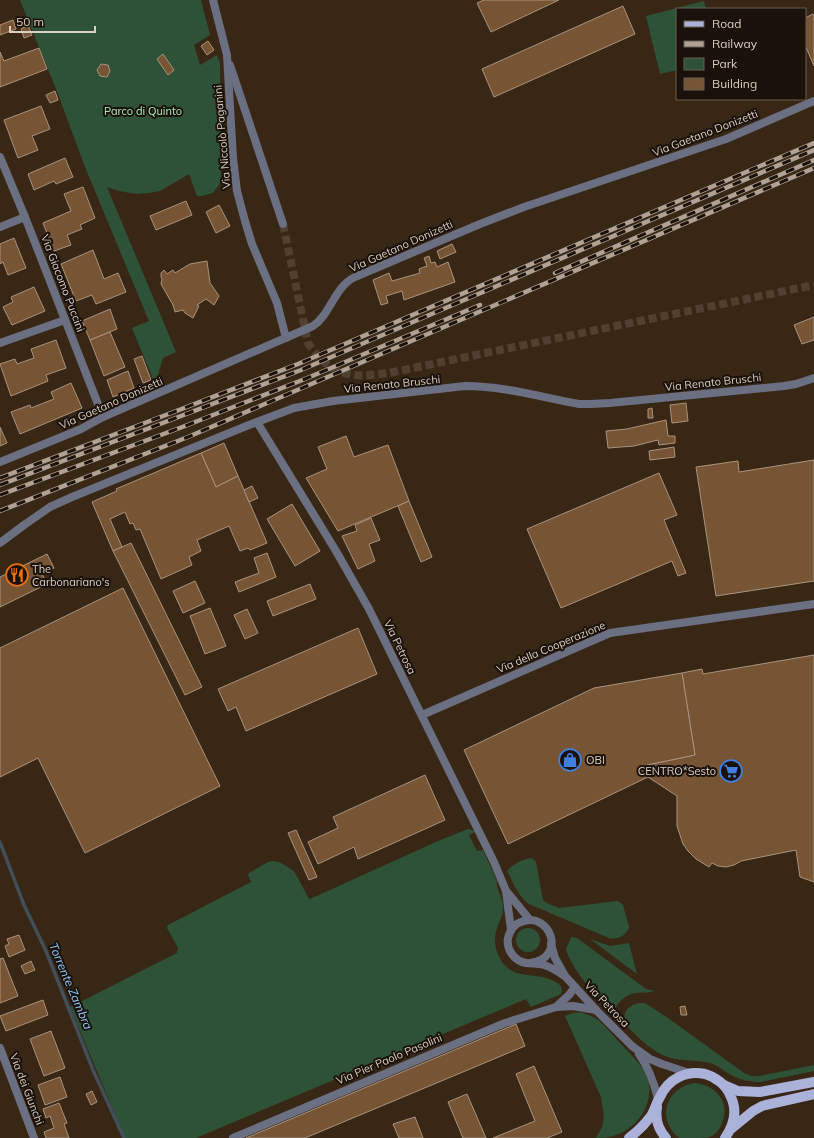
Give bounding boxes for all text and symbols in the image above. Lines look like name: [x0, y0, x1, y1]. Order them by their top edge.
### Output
scale bar: [10, 8, 95, 34]
legend: [676, 8, 806, 100]
text: 50 m: [16, 14, 44, 29]
text: Road: [712, 16, 741, 31]
text: Railway: [712, 36, 758, 51]
text: Park: [712, 56, 738, 71]
text: Building: [712, 76, 757, 91]
street label: Via Niccolò Paganini: [210, 84, 234, 190]
park label: Parco di Quinto: [104, 104, 182, 118]
street label: Via Gaetano Donizetti: [650, 106, 760, 160]
street label: Via Gaetano Donizetti: [347, 217, 455, 275]
street label: Via Giacomo Puccini: [38, 232, 88, 334]
street label: Via Renato Bruschi: [664, 370, 762, 394]
street label: Via Renato Bruschi: [343, 372, 441, 396]
street label: Via Gaetano Donizetti: [57, 374, 165, 432]
restaurant icon: The Carbonariano's: [4, 562, 30, 588]
place label: The Carbonariano's: [32, 562, 110, 589]
street label: Via Petrosa: [381, 618, 419, 676]
street label: Via della Cooperazione: [494, 618, 608, 676]
shop icon: OBI: [557, 747, 583, 773]
place label: OBI: [586, 753, 605, 767]
supermarket icon: CENTRO*Sesto: [718, 758, 744, 784]
place label: CENTRO*Sesto: [638, 764, 716, 778]
water label: Torrente Zambra: [46, 940, 96, 1032]
street label: Via Petrosa: [582, 978, 632, 1030]
street label: Via Pier Paolo Pasolini: [334, 1030, 444, 1088]
street label: Via dei Giunchi: [7, 1051, 47, 1127]

